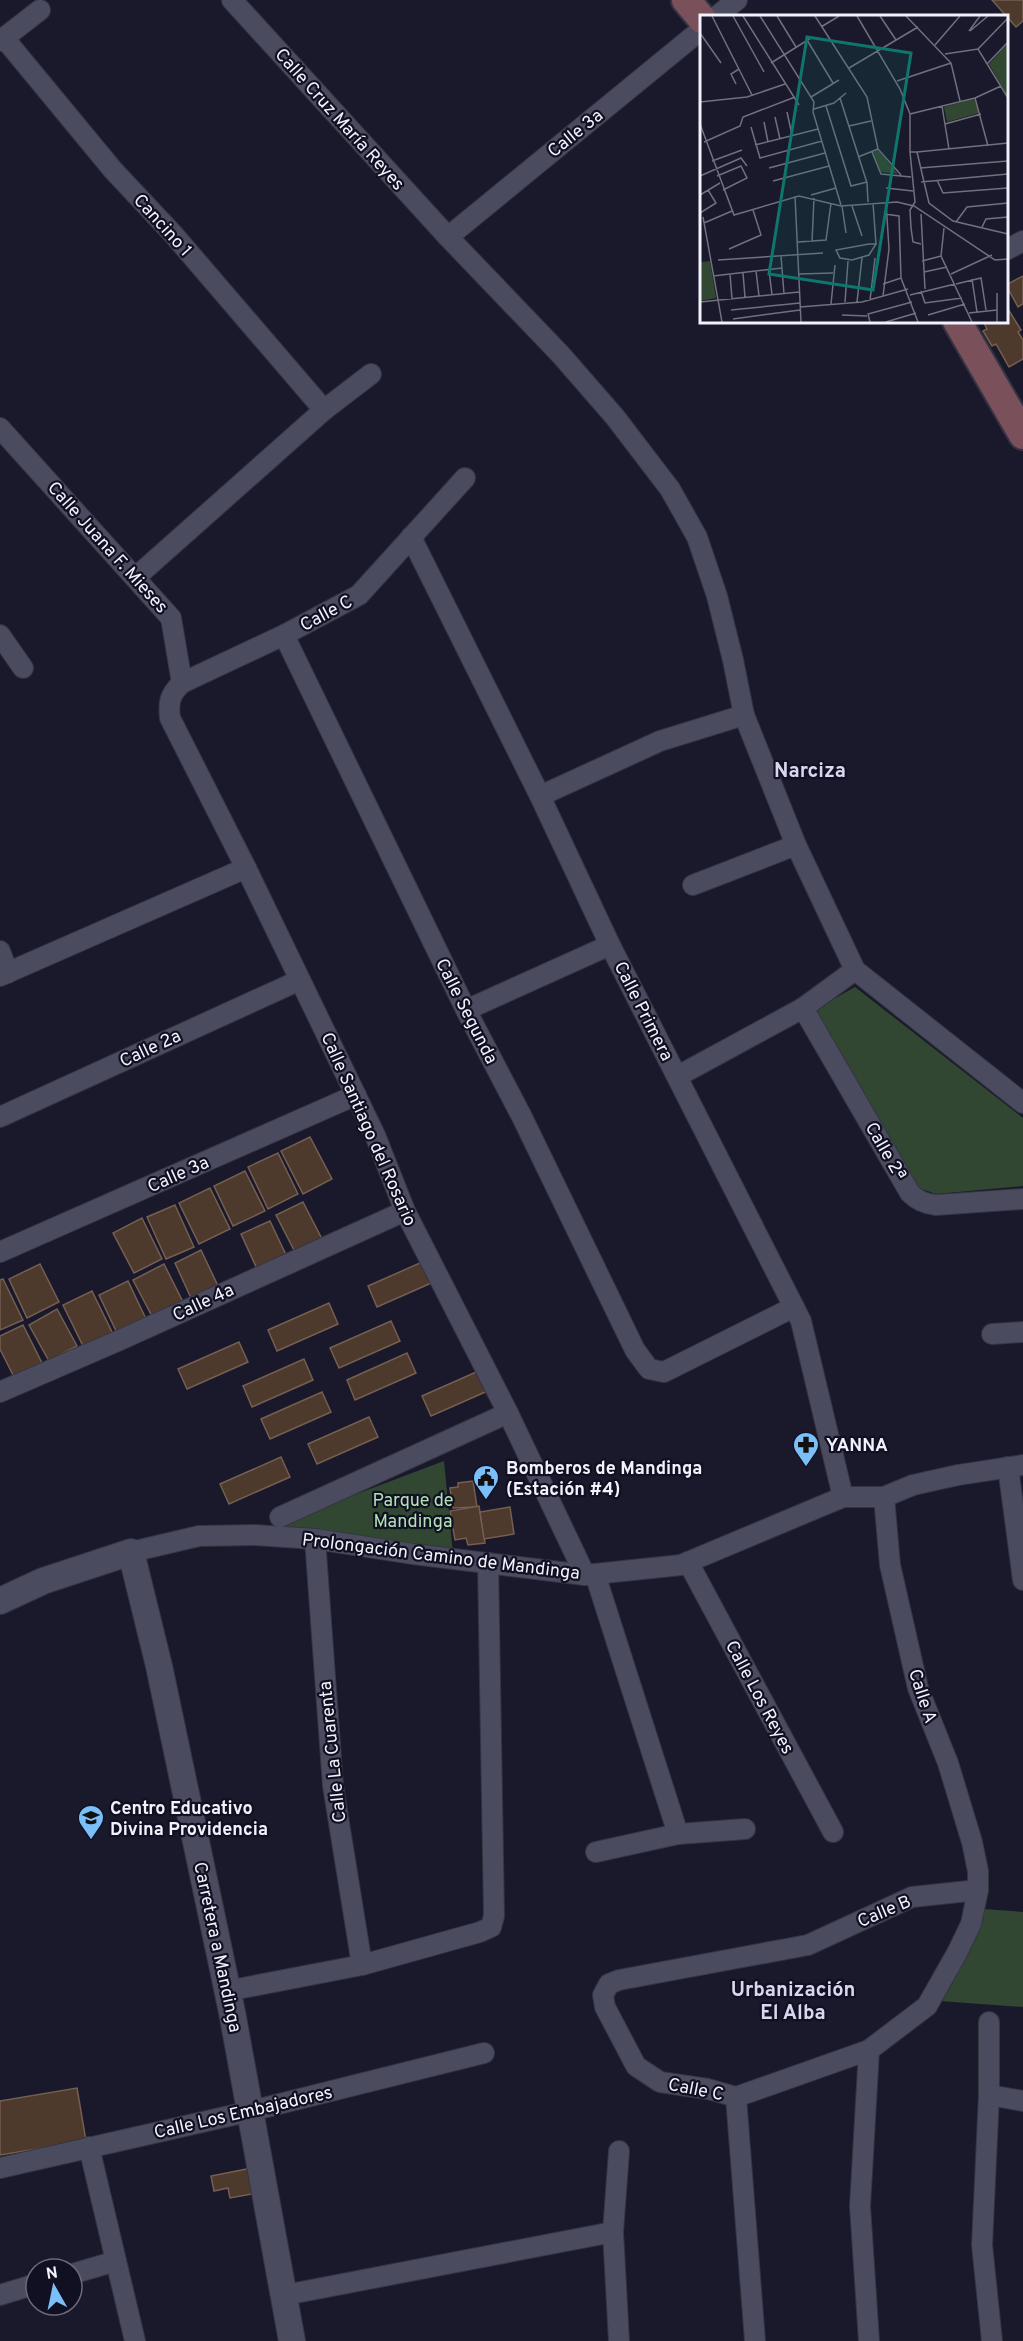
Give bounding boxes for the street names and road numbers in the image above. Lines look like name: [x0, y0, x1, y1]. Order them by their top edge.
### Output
street label: Calle Cruz María Reyes: [269, 44, 409, 196]
street label: Calle 3a: [543, 105, 608, 164]
street label: Cancino 1: [128, 190, 196, 262]
street label: Calle Juana F. Mieses: [42, 477, 172, 619]
street label: Calle C: [297, 591, 357, 638]
street label: Calle Segunda: [429, 955, 502, 1068]
street label: Calle Primera: [608, 958, 678, 1065]
street label: Calle 2a: [116, 1025, 185, 1074]
street label: Calle Santiago del Rosario: [315, 1029, 421, 1230]
street label: Calle 2ª: [859, 1118, 911, 1185]
street label: Calle 3a: [144, 1152, 213, 1199]
street label: Calle 4a: [169, 1279, 238, 1328]
street label: Prolongación Camino de Mandinga: [301, 1529, 581, 1586]
street label: Calle Los Reyes: [719, 1637, 798, 1758]
street label: Calle A: [902, 1666, 941, 1727]
street label: Calle La Cuarenta: [315, 1680, 352, 1824]
street label: Carretera a Mandinga: [187, 1860, 246, 2035]
street label: Calle B: [854, 1891, 915, 1934]
street label: Calle C: [666, 2074, 725, 2107]
street label: Calle Los Embajadores: [152, 2082, 335, 2145]

